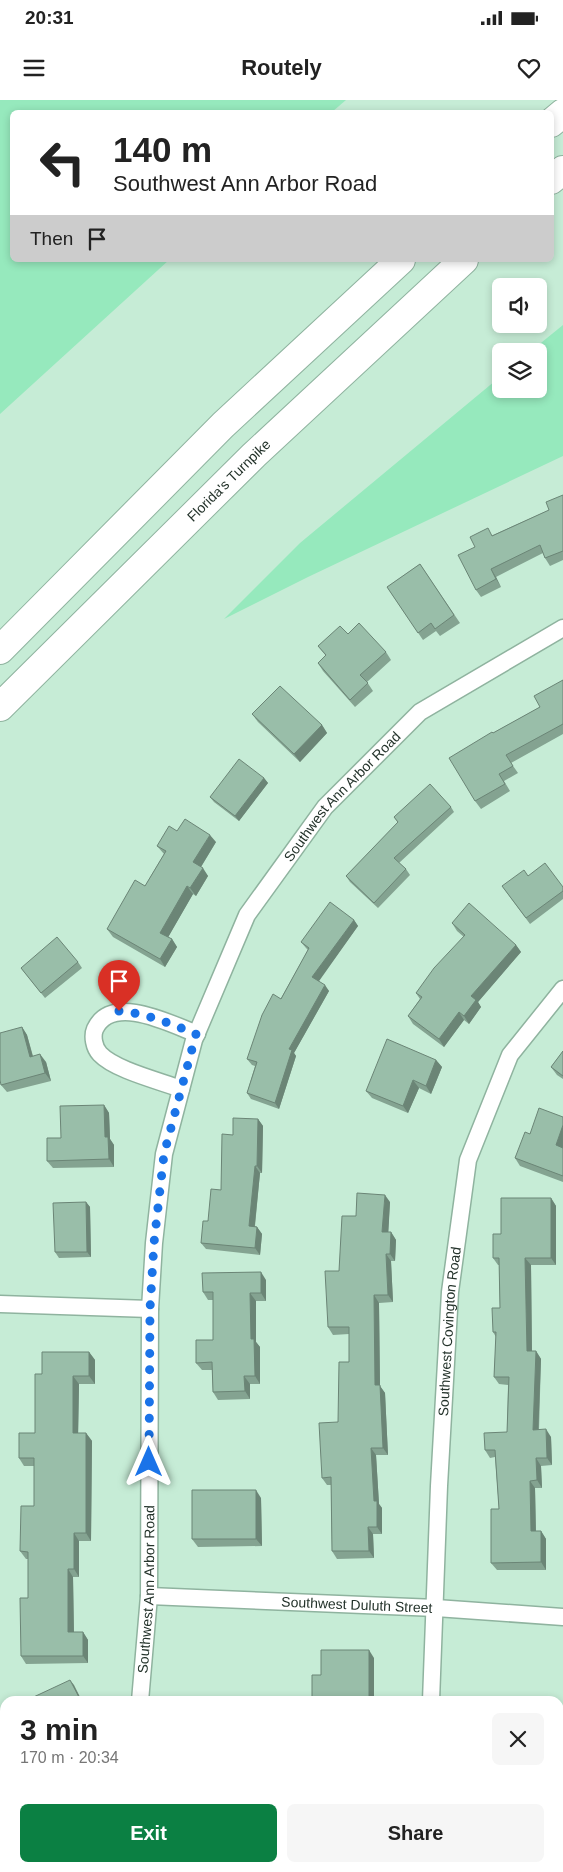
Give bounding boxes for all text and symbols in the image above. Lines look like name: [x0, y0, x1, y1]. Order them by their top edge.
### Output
text: 20:31: [25, 7, 74, 28]
icon: menu: [20, 54, 48, 82]
icon: heart: [515, 54, 543, 82]
text: Routely: [241, 55, 322, 80]
icon: left: [30, 130, 95, 195]
text: 140 m: [113, 130, 212, 169]
text: Southwest Ann Arbor Road: [113, 171, 377, 196]
icon: arrive: [83, 225, 111, 253]
text: Then: [30, 228, 73, 249]
map controls: [492, 278, 547, 398]
button: sound: [492, 278, 547, 333]
button: layers: [492, 343, 547, 398]
street label: Florida's Turnpike: [184, 436, 274, 525]
street label: Southwest Ann Arbor Road: [280, 728, 404, 864]
pin: [98, 960, 140, 1011]
icon: arrive: [105, 967, 133, 995]
street label: Southwest Covington Road: [435, 1246, 464, 1417]
position arrow: [122, 1435, 174, 1487]
street label: Southwest Ann Arbor Road: [134, 1505, 157, 1674]
street label: Southwest Duluth Street: [281, 1594, 433, 1616]
text: 3 min: [20, 1713, 98, 1746]
button: close: [492, 1713, 544, 1765]
text: 170 m · 20:34: [20, 1749, 119, 1766]
button: Exit: [20, 1804, 277, 1862]
button: Share: [287, 1804, 544, 1862]

